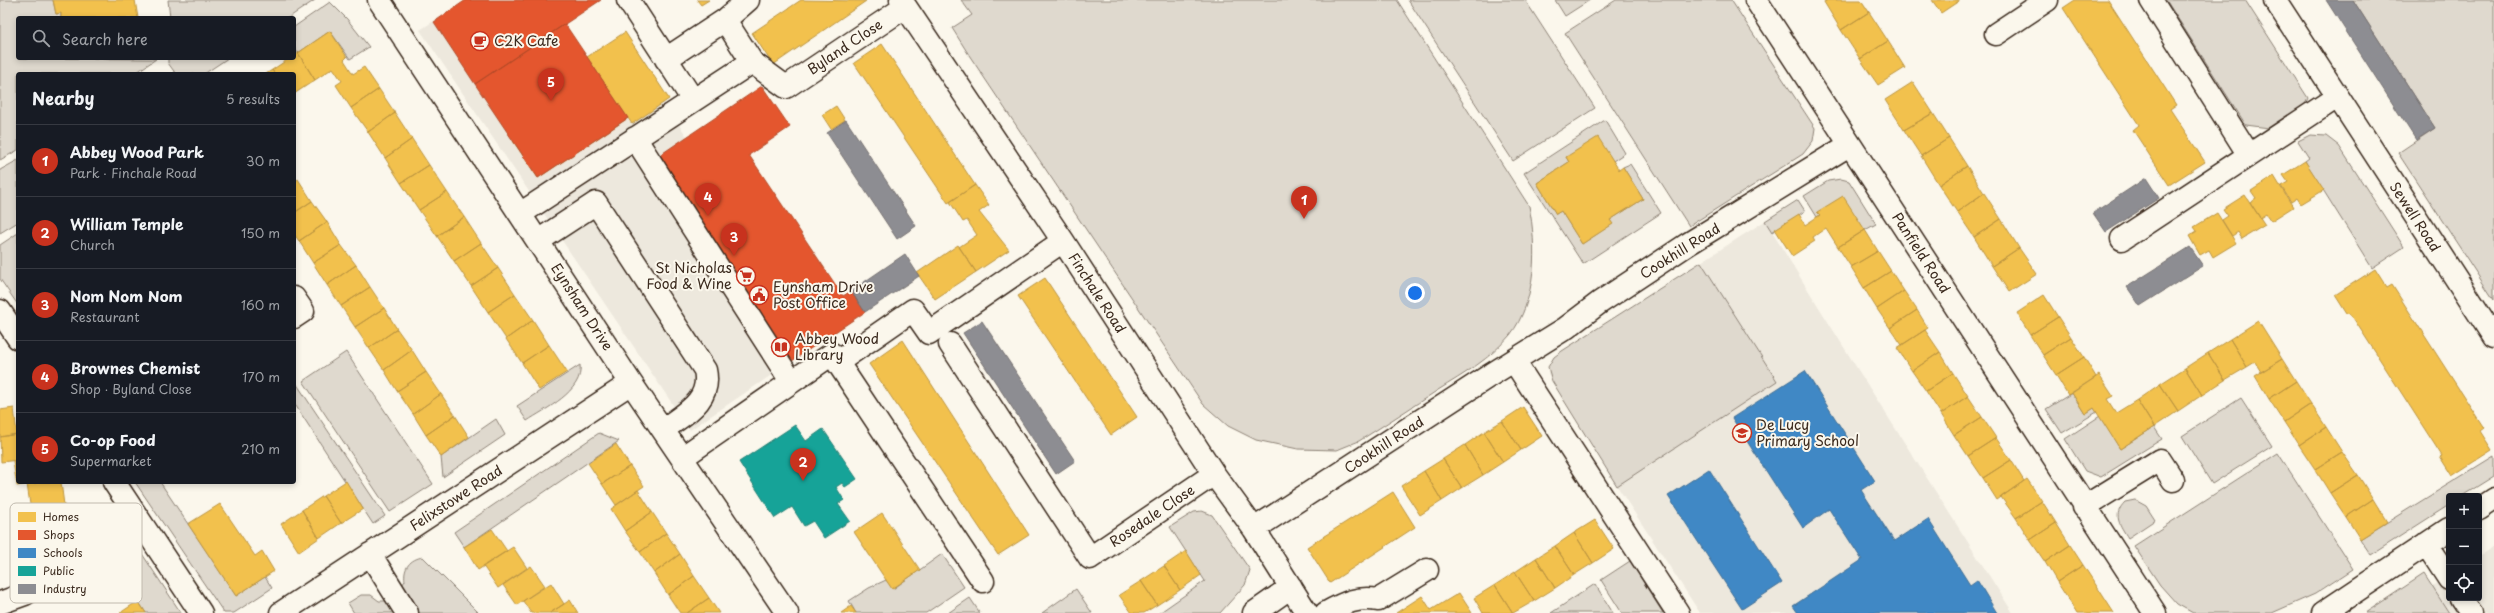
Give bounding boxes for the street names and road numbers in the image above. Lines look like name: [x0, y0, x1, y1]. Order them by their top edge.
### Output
street label: Byland Close: [803, 14, 886, 79]
street label: Sewell Road: [2385, 178, 2446, 256]
street label: Panfield Road: [1887, 208, 1955, 297]
street label: Cookhill Road: [1635, 217, 1724, 284]
street label: Finchale Road: [1064, 248, 1131, 337]
street label: Eynsham Drive: [546, 259, 619, 355]
street label: Cookhill Road: [1340, 411, 1428, 478]
street label: Felixstowe Road: [405, 460, 506, 535]
street label: Rosedale Close: [1105, 479, 1199, 552]

